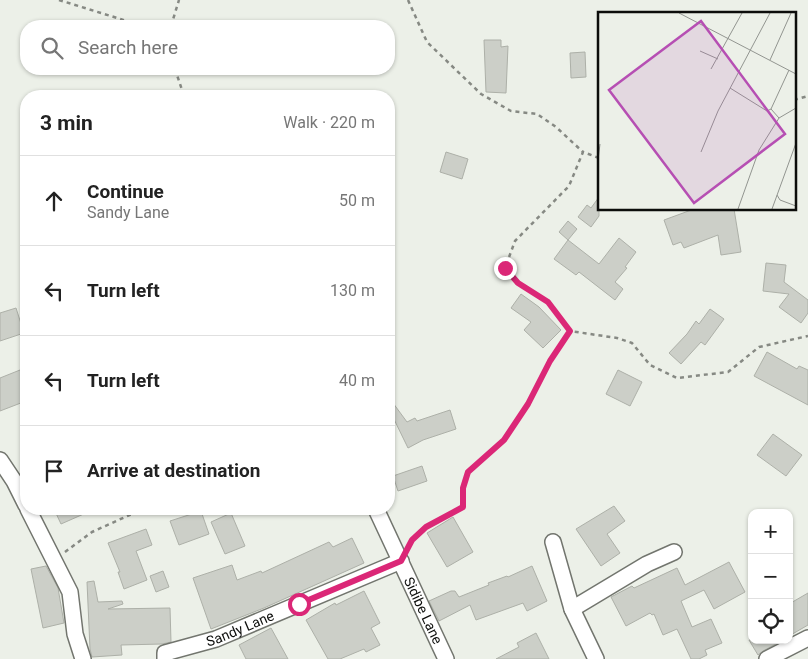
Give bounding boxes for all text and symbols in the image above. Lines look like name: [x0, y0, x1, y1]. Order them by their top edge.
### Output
inset map: [598, 12, 796, 210]
search box: [20, 20, 395, 75]
icon: search: [38, 34, 66, 62]
text: Search here: [78, 36, 178, 59]
text: 3 min: [40, 111, 93, 135]
text: Walk · 220 m: [283, 113, 375, 132]
text: Continue: [87, 180, 164, 203]
icon: ahead: [40, 187, 68, 215]
text: 50 m: [339, 191, 375, 210]
text: Sandy Lane: [87, 203, 169, 222]
route end: [494, 257, 517, 280]
icon: left: [40, 277, 68, 305]
text: Turn left: [87, 279, 160, 302]
text: 130 m: [330, 281, 375, 300]
icon: left: [40, 367, 68, 395]
text: Turn left: [87, 369, 160, 392]
text: 40 m: [339, 371, 375, 390]
icon: arrive: [40, 457, 68, 485]
text: Arrive at destination: [87, 459, 260, 482]
map controls: [748, 509, 793, 644]
button: +: [748, 509, 793, 554]
button: −: [748, 554, 793, 599]
street label: Sidibe Lane: [401, 574, 446, 647]
route start: [288, 593, 311, 616]
button: locate: [748, 599, 793, 644]
street label: Sandy Lane: [204, 607, 276, 649]

